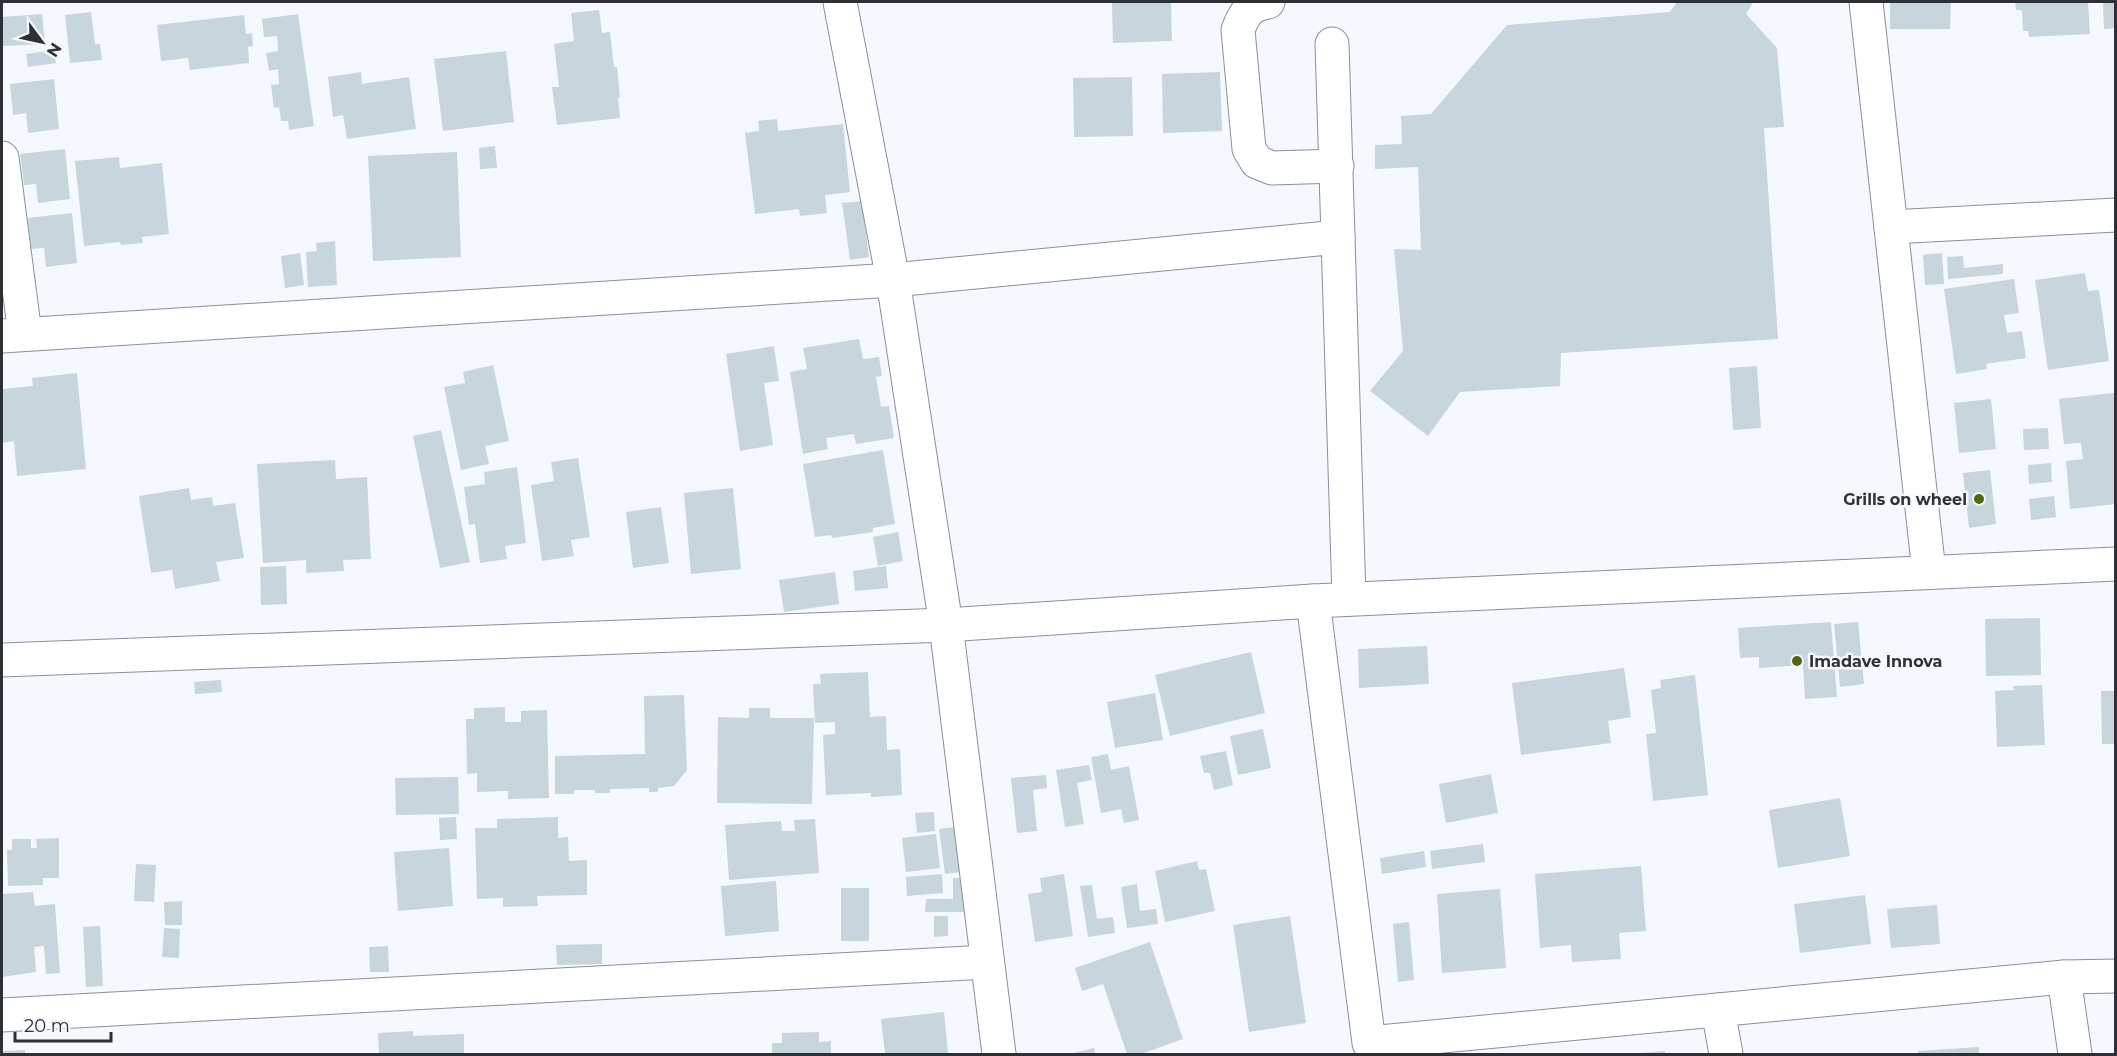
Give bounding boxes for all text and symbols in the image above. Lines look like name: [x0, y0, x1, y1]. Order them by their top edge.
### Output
north arrow: [12, 12, 72, 72]
text: N: [43, 39, 66, 60]
place label: Grills on wheel: [1843, 490, 1967, 509]
marker: Grills on wheel: [1972, 492, 1986, 506]
place label: Imadave Innova: [1809, 652, 1942, 671]
marker: Imadave Innova: [1790, 654, 1804, 668]
scale bar: [15, 1005, 111, 1043]
text: 20 m: [24, 1015, 70, 1037]

